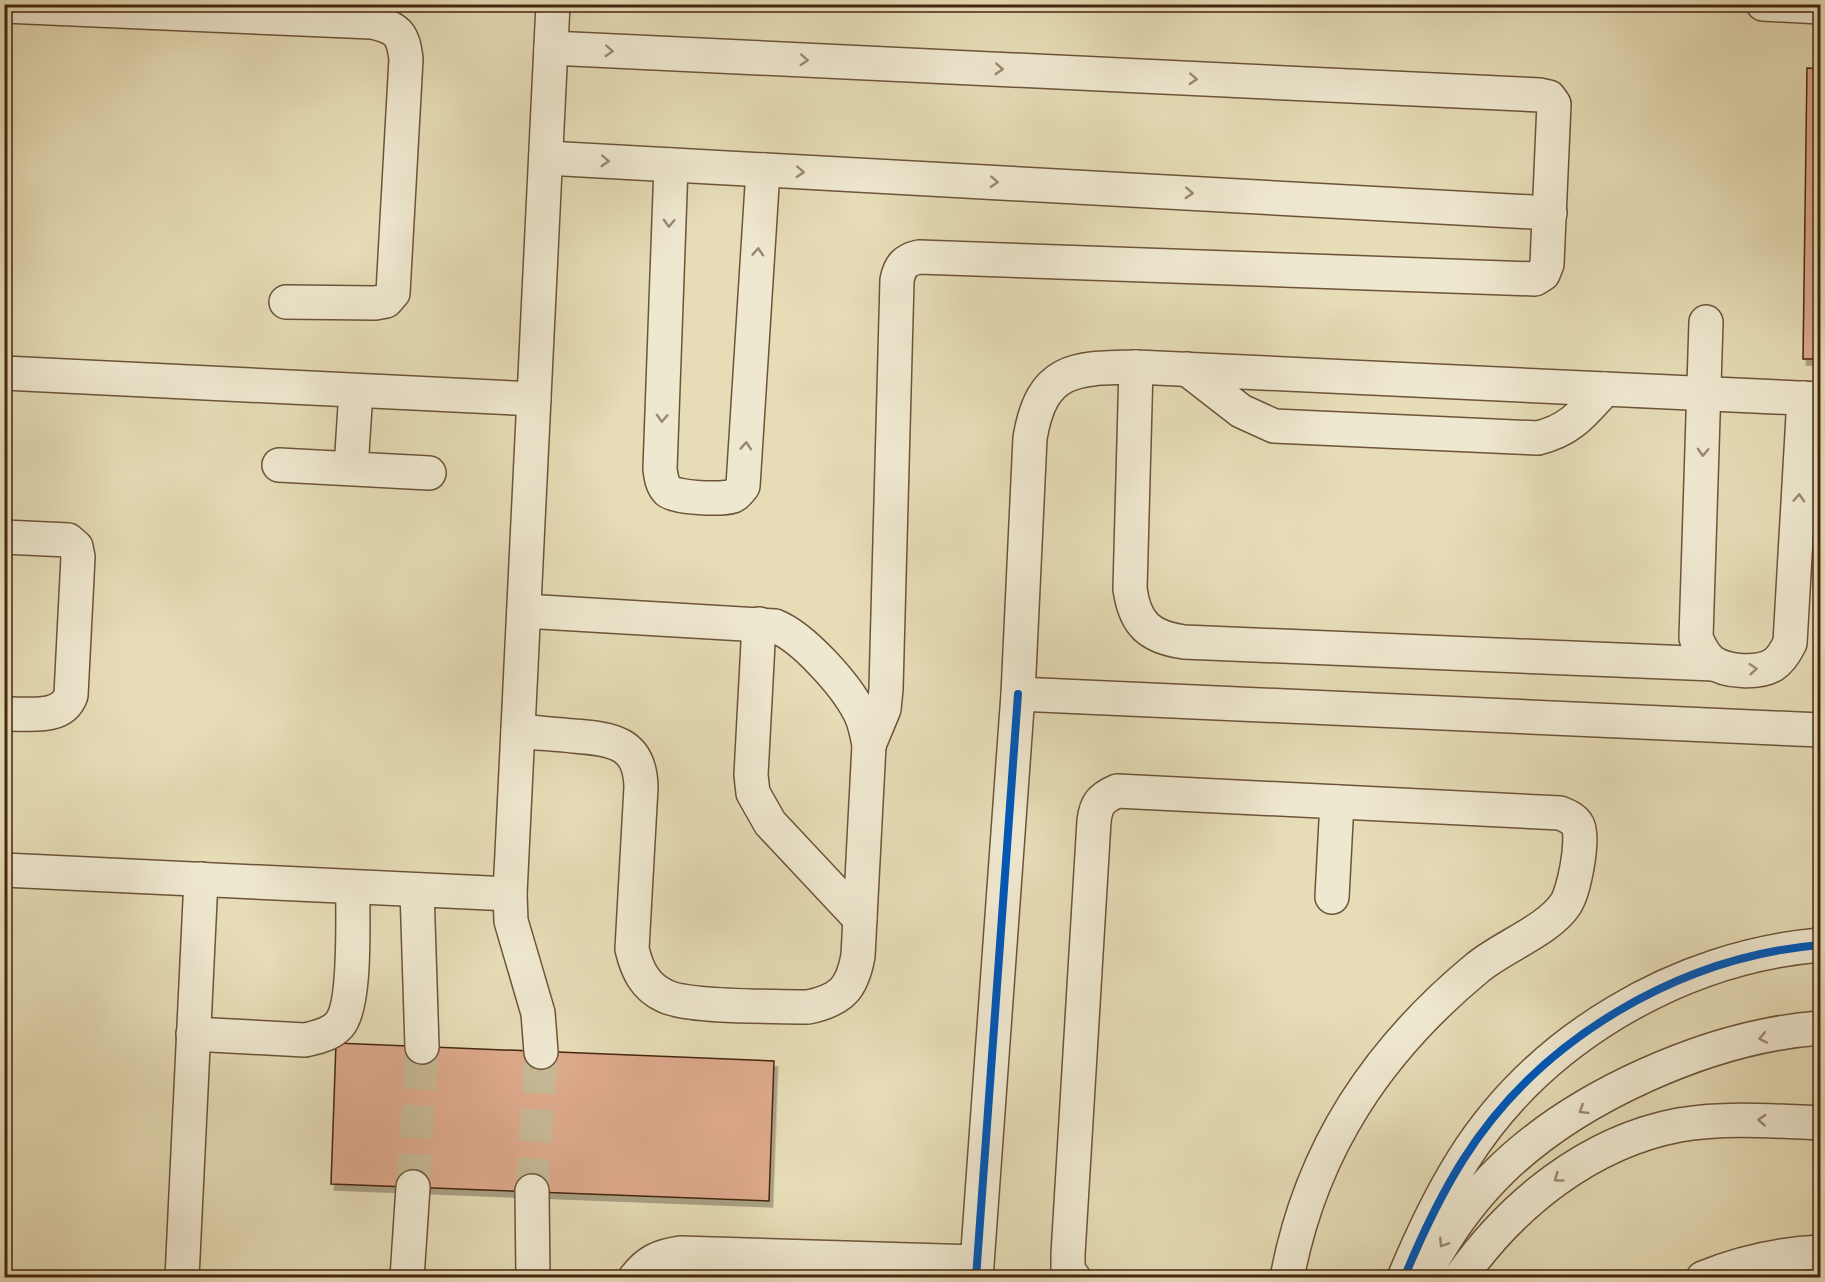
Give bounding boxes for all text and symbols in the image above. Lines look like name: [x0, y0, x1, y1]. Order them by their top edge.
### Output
one-way arrow: [605, 45, 614, 58]
one-way arrow: [799, 54, 808, 67]
one-way arrow: [994, 63, 1003, 76]
one-way arrow: [1189, 72, 1198, 85]
one-way arrow: [600, 155, 609, 168]
one-way arrow: [795, 165, 804, 178]
one-way arrow: [990, 176, 999, 189]
one-way arrow: [1184, 186, 1194, 199]
one-way arrow: [662, 219, 675, 228]
one-way arrow: [752, 247, 765, 256]
one-way arrow: [656, 414, 668, 423]
one-way arrow: [739, 442, 752, 451]
one-way arrow: [1697, 447, 1710, 456]
one-way arrow: [1793, 493, 1806, 502]
one-way arrow: [1748, 663, 1758, 676]
one-way arrow: [1758, 1031, 1768, 1044]
one-way arrow: [1579, 1102, 1589, 1114]
one-way arrow: [1758, 1114, 1767, 1127]
one-way arrow: [1554, 1171, 1565, 1182]
one-way arrow: [1440, 1236, 1451, 1247]

